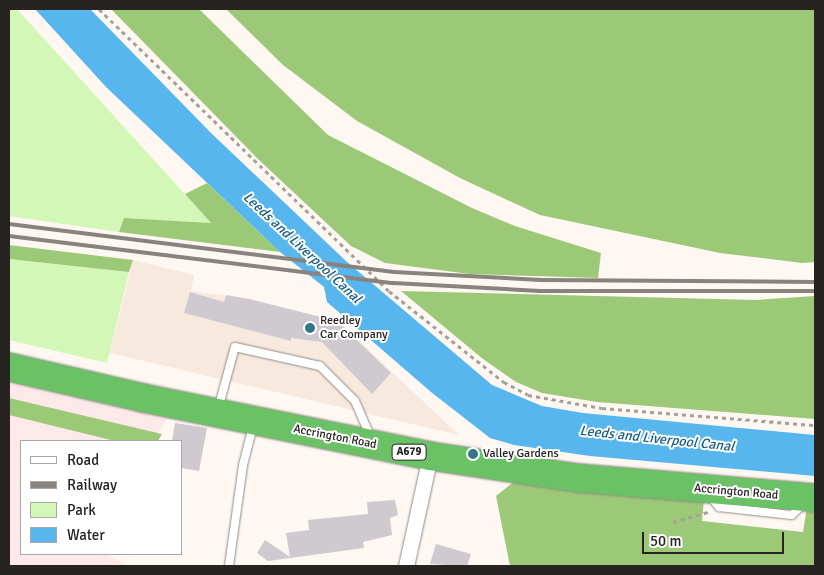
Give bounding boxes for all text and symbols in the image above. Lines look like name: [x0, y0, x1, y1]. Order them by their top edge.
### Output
water label: Leeds and Liverpool Canal: [239, 189, 365, 307]
place label: Reedley Car Company: [320, 314, 388, 342]
marker: Reedley Car Company: [304, 322, 316, 334]
street label: Accrington Road: [292, 422, 378, 452]
water label: Leeds and Liverpool Canal: [579, 423, 735, 455]
legend: [20, 440, 182, 555]
road number: A679: [392, 444, 426, 461]
place label: Valley Gardens: [483, 447, 559, 461]
marker: Valley Gardens: [467, 448, 479, 460]
text: Road: [67, 451, 99, 469]
text: Railway: [67, 476, 117, 494]
street label: Accrington Road: [693, 481, 779, 503]
text: Park: [67, 501, 96, 519]
scale bar: [644, 522, 786, 554]
text: Water: [67, 526, 105, 544]
text: 50 m: [650, 532, 681, 550]

